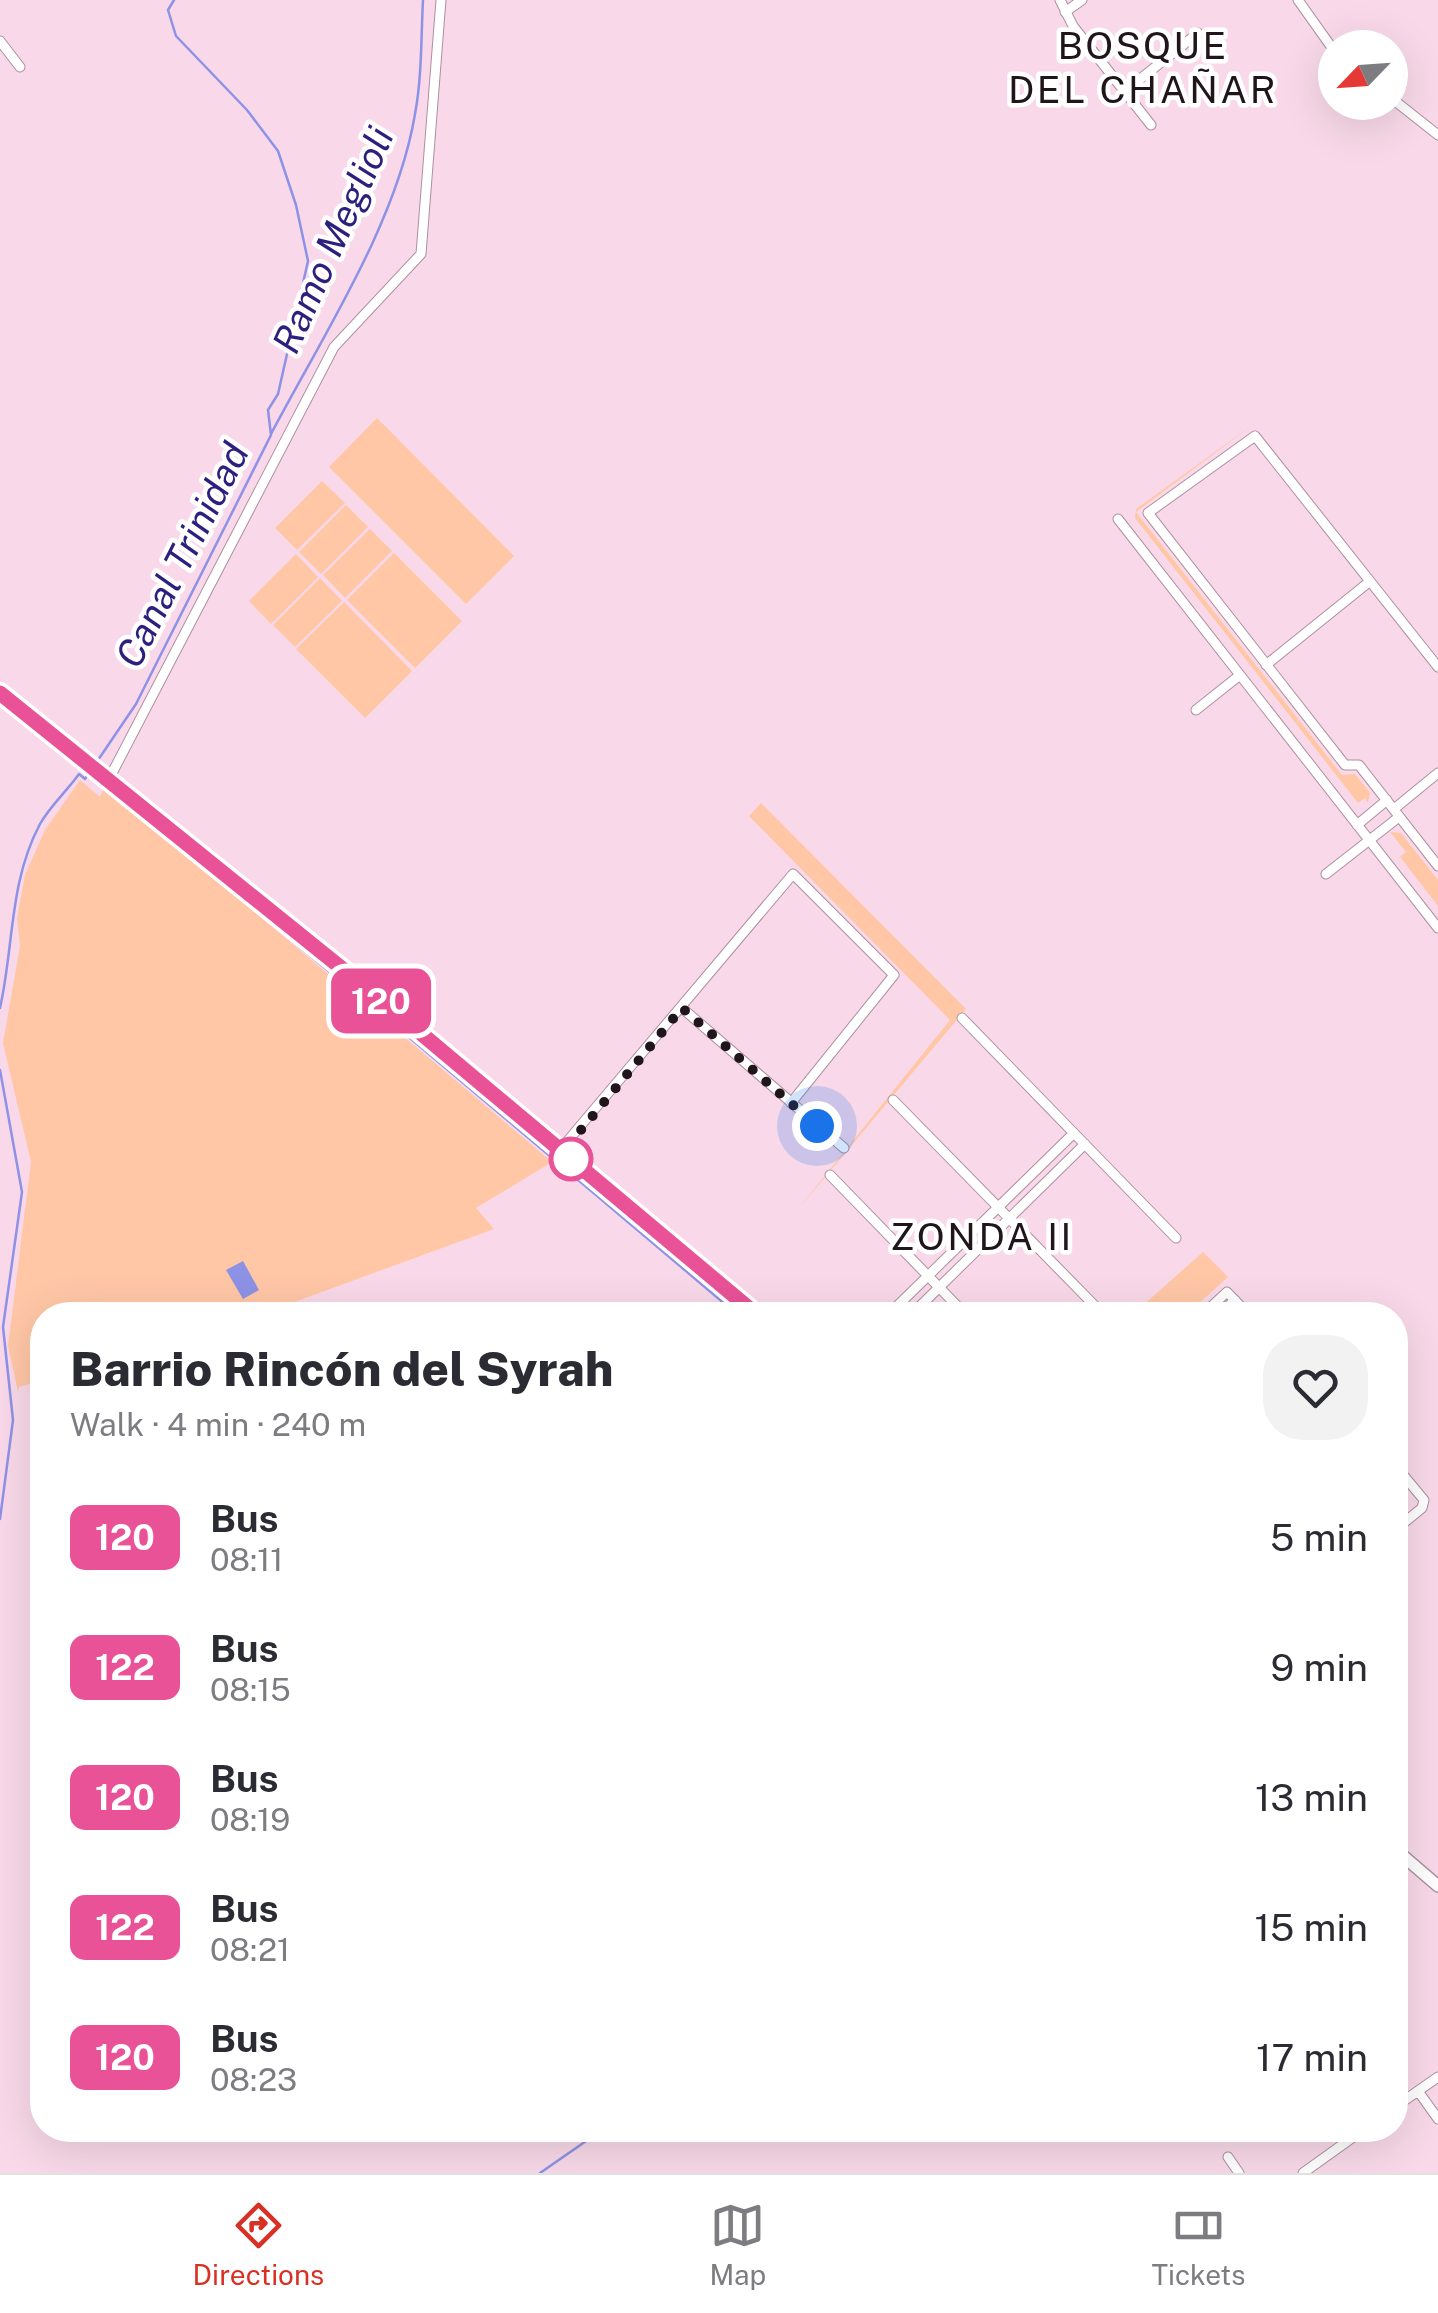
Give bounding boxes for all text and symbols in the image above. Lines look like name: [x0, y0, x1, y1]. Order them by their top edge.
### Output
district label: BOSQUE DEL CHAÑAR: [1008, 23, 1278, 112]
north arrow: [1318, 30, 1408, 120]
map controls: [1318, 30, 1408, 120]
water label: Ramo Meglioli: [263, 120, 403, 360]
water label: Canal Trinidad: [106, 435, 258, 675]
line badge: 120: [324, 968, 438, 1034]
text: 120: [351, 981, 411, 1022]
your location: [792, 1101, 842, 1151]
unlabelled marker: [550, 1138, 592, 1180]
district label: ZONDA II: [890, 1214, 1074, 1259]
button: heart: [1263, 1335, 1368, 1440]
text: Barrio Rincón del Syrah: [70, 1340, 613, 1397]
text: Walk · 4 min · 240 m: [70, 1406, 366, 1443]
text: Bus: [210, 1496, 279, 1541]
text: 5 min: [1270, 1515, 1368, 1560]
text: 120: [95, 1517, 155, 1558]
text: 08:11: [210, 1541, 283, 1578]
text: Bus: [210, 1626, 279, 1671]
text: 9 min: [1271, 1645, 1368, 1690]
text: 122: [95, 1647, 155, 1688]
text: 08:15: [210, 1671, 291, 1708]
text: Bus: [210, 1756, 279, 1801]
text: 13 min: [1255, 1775, 1368, 1820]
text: 120: [95, 1777, 155, 1818]
text: 08:19: [210, 1801, 290, 1838]
text: Bus: [210, 1886, 279, 1931]
text: 15 min: [1255, 1905, 1368, 1950]
text: 122: [95, 1907, 155, 1948]
text: 08:21: [210, 1931, 290, 1968]
text: Bus: [210, 2016, 279, 2061]
text: 17 min: [1256, 2035, 1368, 2080]
text: 120: [95, 2037, 155, 2078]
text: 08:23: [210, 2061, 297, 2098]
tab: Directions: [193, 2198, 324, 2291]
tab: Map: [709, 2198, 766, 2291]
tab: Tickets: [1151, 2198, 1245, 2291]

